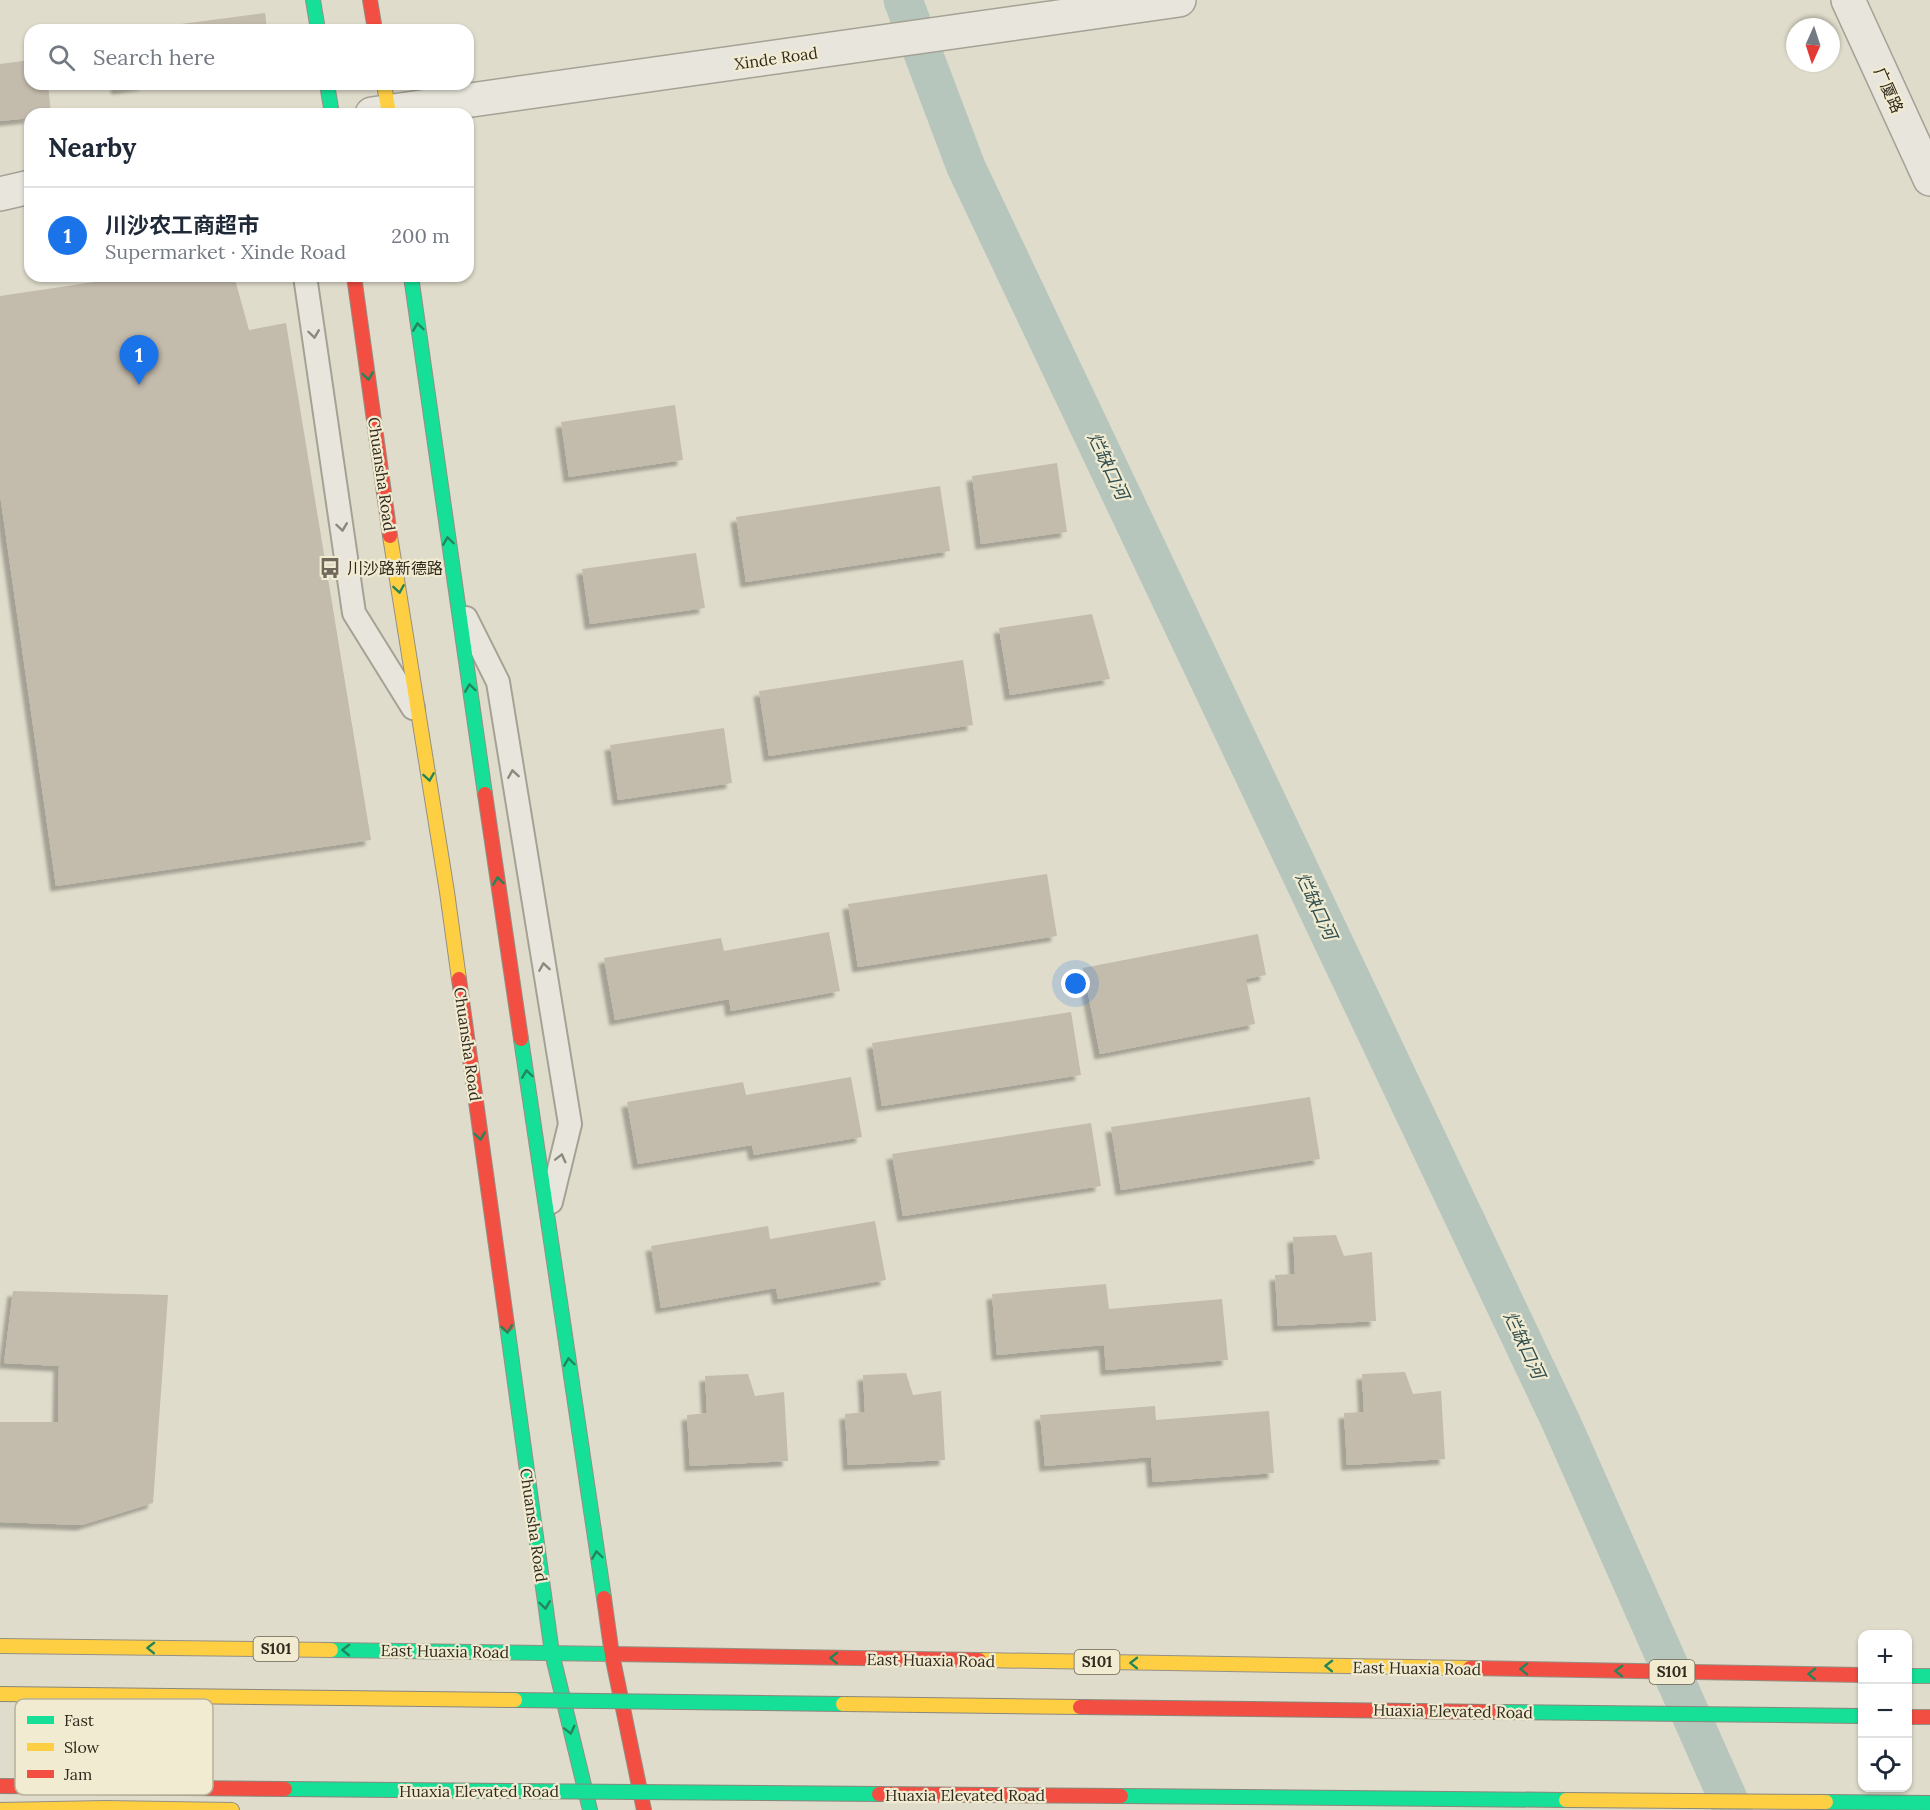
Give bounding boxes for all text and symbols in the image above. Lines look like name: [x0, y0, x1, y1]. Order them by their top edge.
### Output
north arrow: [1786, 18, 1840, 72]
search box: [24, 24, 474, 90]
icon: search: [45, 41, 78, 74]
street label: Xinde Road: [733, 42, 819, 74]
text: Search here: [93, 43, 215, 71]
street label: 广厦路: [1870, 64, 1908, 116]
text: Nearby: [48, 131, 136, 164]
text: 川沙农工商超市: [105, 211, 259, 239]
text: 1: [63, 223, 72, 248]
text: 200 m: [391, 223, 450, 248]
text: Supermarket · Xinde Road: [105, 239, 346, 264]
one-way arrow: [413, 323, 425, 332]
one-way arrow: [307, 329, 319, 338]
pin: 1: [120, 336, 158, 385]
one-way arrow: [361, 371, 373, 380]
street label: Chuansha Road: [364, 416, 400, 533]
water label: 烂缺口河: [1083, 428, 1135, 506]
one-way arrow: [336, 522, 348, 531]
one-way arrow: [442, 537, 454, 546]
bus stop icon: 川沙路新德路: [318, 556, 342, 580]
place label: 川沙路新德路: [347, 558, 443, 578]
one-way arrow: [392, 585, 404, 594]
one-way arrow: [464, 684, 476, 693]
one-way arrow: [507, 769, 520, 779]
one-way arrow: [422, 772, 434, 781]
water label: 烂缺口河: [1291, 868, 1343, 946]
one-way arrow: [492, 877, 505, 887]
one-way arrow: [539, 962, 551, 971]
your location: [1061, 969, 1090, 998]
street label: Chuansha Road: [450, 986, 486, 1103]
one-way arrow: [521, 1070, 533, 1079]
one-way arrow: [474, 1131, 486, 1140]
one-way arrow: [554, 1154, 567, 1164]
water label: 烂缺口河: [1499, 1307, 1551, 1385]
one-way arrow: [501, 1324, 513, 1334]
one-way arrow: [563, 1358, 576, 1368]
street label: Chuansha Road: [516, 1467, 552, 1584]
one-way arrow: [592, 1551, 604, 1560]
one-way arrow: [539, 1601, 551, 1610]
map controls: [1858, 1630, 1912, 1792]
button: +: [1858, 1630, 1912, 1684]
road number: S101: [254, 1637, 298, 1661]
street label: East Huaxia Road: [381, 1640, 510, 1662]
one-way arrow: [147, 1642, 156, 1654]
one-way arrow: [342, 1644, 351, 1656]
street label: East Huaxia Road: [867, 1649, 996, 1671]
road number: S101: [1074, 1650, 1120, 1674]
one-way arrow: [830, 1652, 839, 1664]
one-way arrow: [1130, 1657, 1139, 1669]
street label: East Huaxia Road: [1353, 1657, 1482, 1679]
one-way arrow: [1325, 1660, 1334, 1672]
road number: S101: [1650, 1660, 1694, 1684]
one-way arrow: [1520, 1663, 1529, 1676]
one-way arrow: [1614, 1665, 1623, 1677]
one-way arrow: [1807, 1668, 1816, 1680]
button: −: [1858, 1684, 1912, 1738]
legend: [15, 1699, 213, 1795]
street label: Huaxia Elevated Road: [1373, 1700, 1534, 1722]
text: Fast: [64, 1710, 95, 1730]
one-way arrow: [563, 1725, 576, 1735]
text: Slow: [64, 1737, 100, 1757]
button: locate: [1858, 1738, 1912, 1792]
text: Jam: [63, 1764, 92, 1784]
street label: Huaxia Elevated Road: [399, 1781, 559, 1801]
street label: Huaxia Elevated Road: [885, 1785, 1045, 1805]

